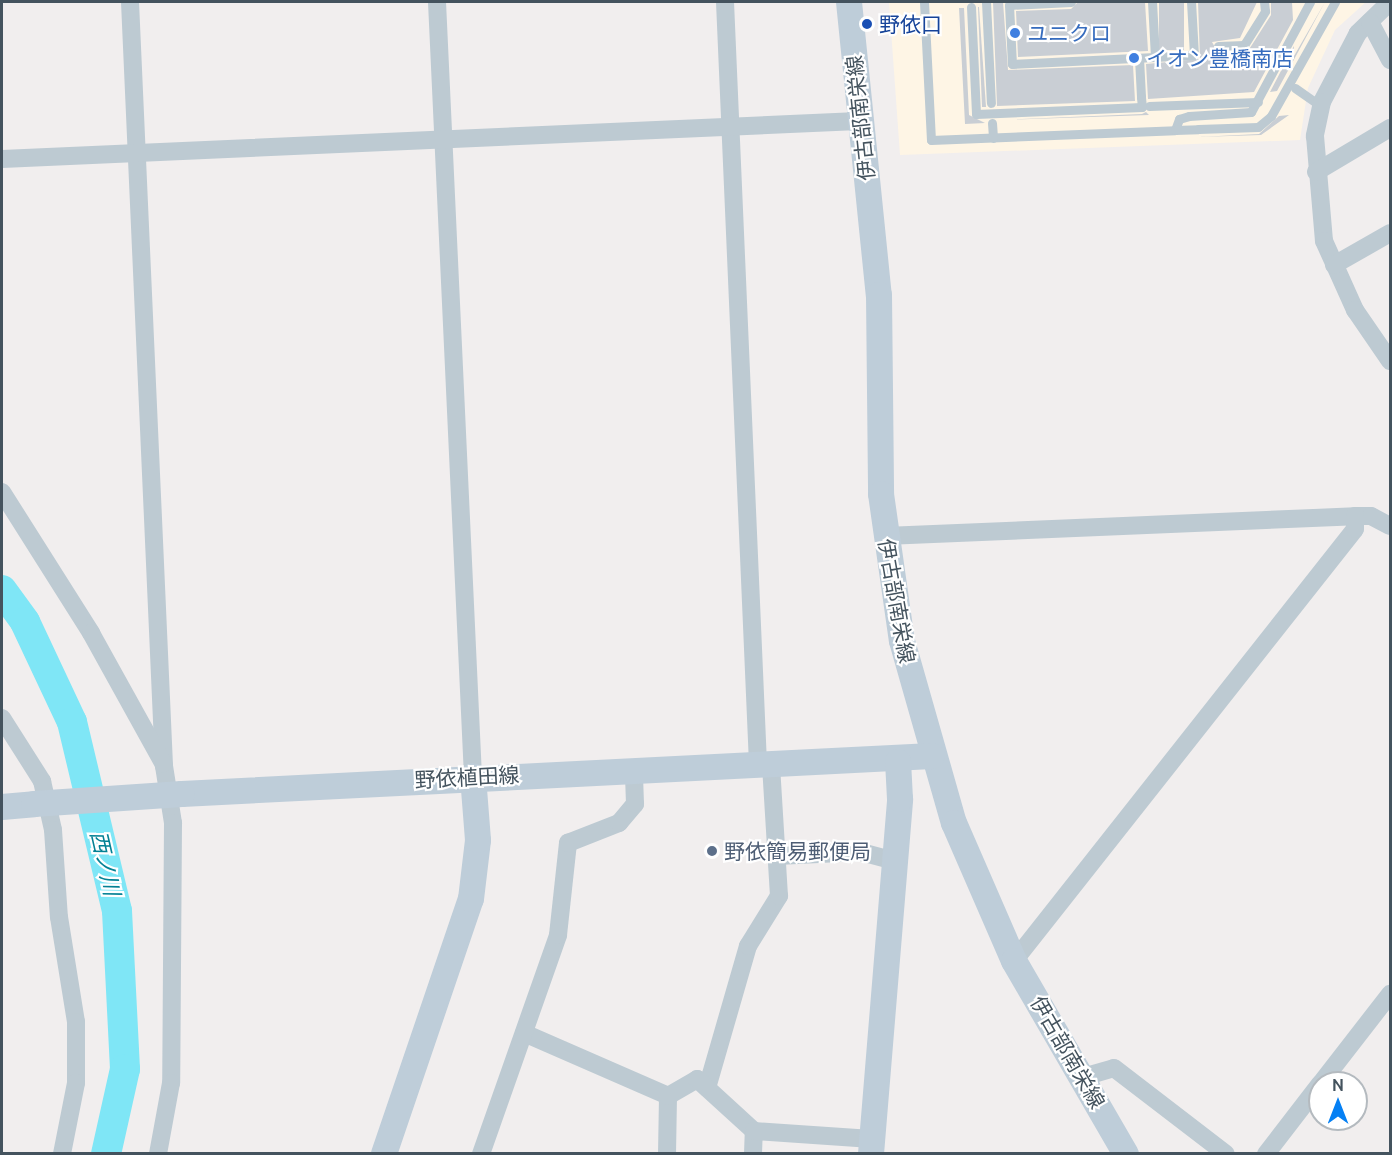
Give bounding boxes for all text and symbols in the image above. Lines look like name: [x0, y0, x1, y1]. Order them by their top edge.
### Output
place label: 野依口: [879, 11, 942, 37]
marker: 野依口: [860, 17, 874, 31]
place label: ユニクロ: [1027, 20, 1111, 46]
marker: ユニクロ: [1008, 26, 1022, 40]
place label: イオン豊橋南店: [1146, 45, 1293, 71]
marker: イオン豊橋南店: [1127, 51, 1141, 65]
street label: 伊古部南栄線: [841, 54, 879, 182]
street label: 伊古部南栄線: [874, 537, 920, 665]
street label: 野依植田線: [414, 762, 520, 792]
water label: 西ノ川: [86, 828, 126, 898]
place label: 野依簡易郵便局: [724, 838, 871, 864]
marker: 野依簡易郵便局: [705, 844, 719, 858]
street label: 伊古部南栄線: [1026, 991, 1110, 1113]
north arrow: [1308, 1071, 1368, 1131]
text: N: [1332, 1076, 1344, 1094]

